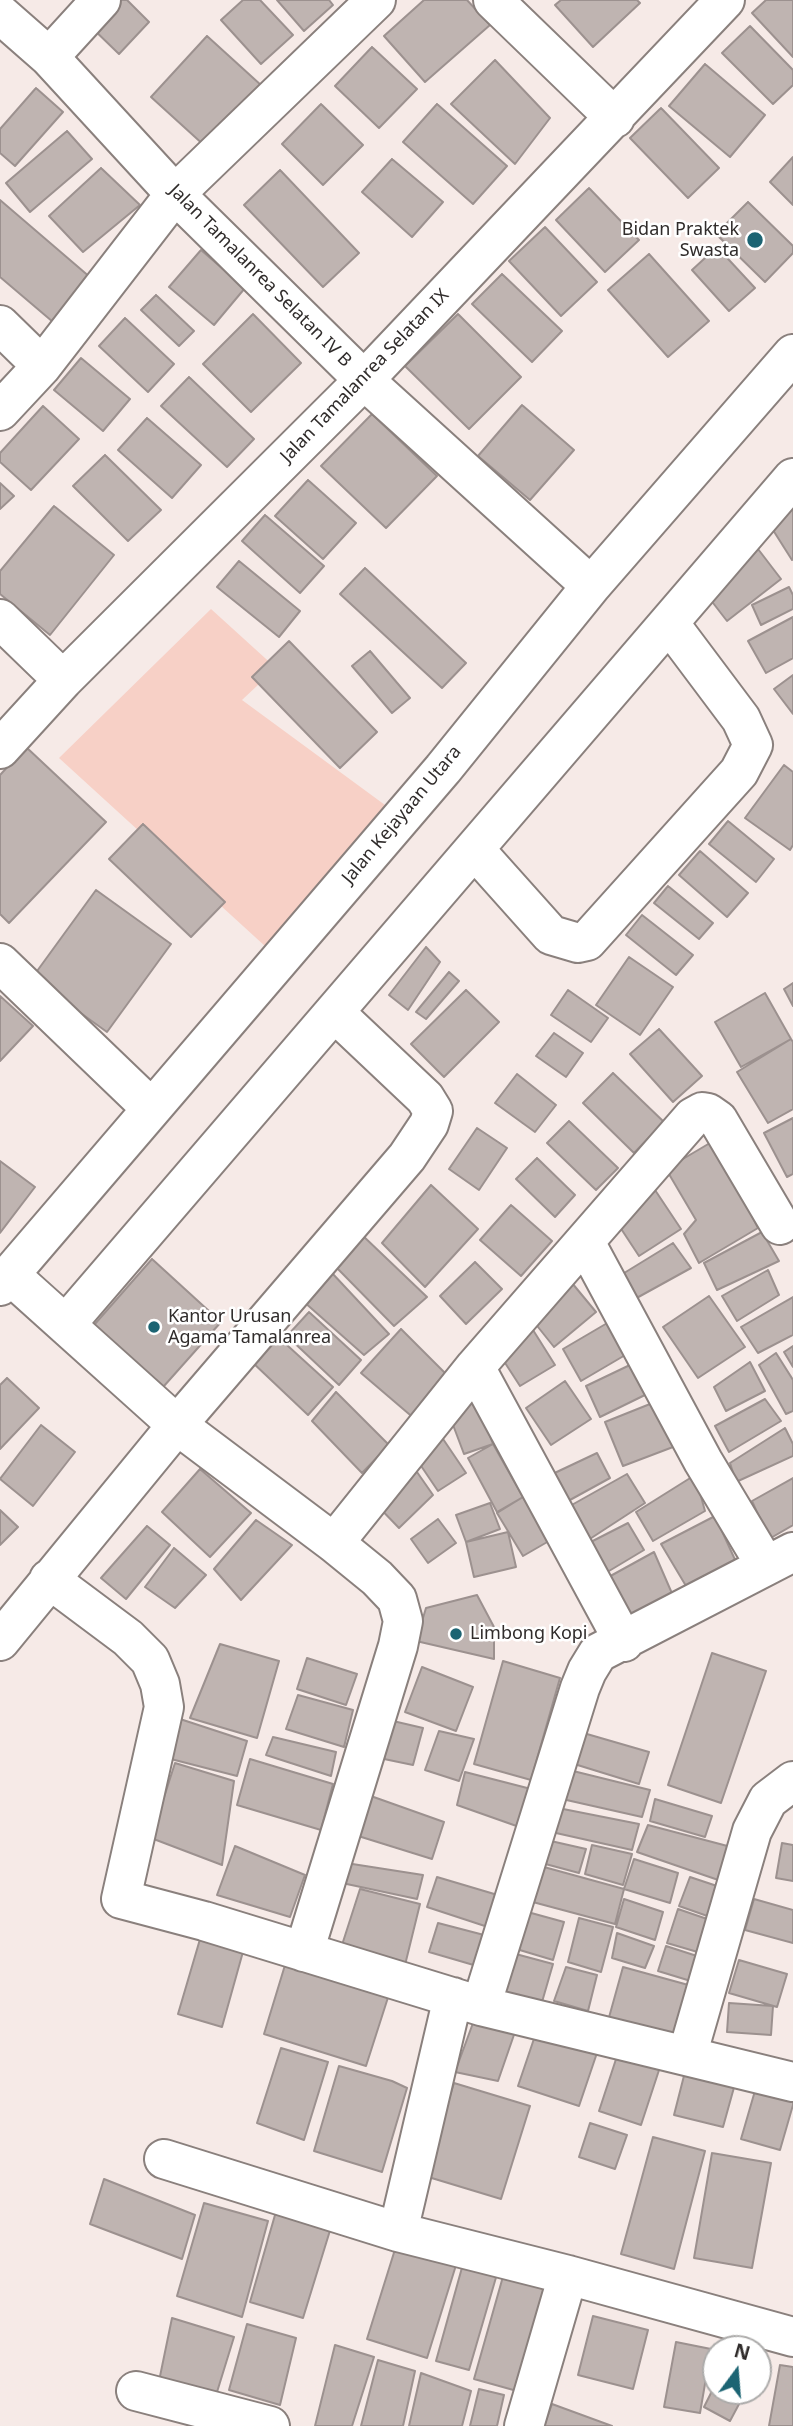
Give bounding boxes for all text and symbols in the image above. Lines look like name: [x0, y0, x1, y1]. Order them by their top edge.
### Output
street label: Jalan Tamalanrea Selatan IV B: [164, 180, 356, 372]
place label: Bidan Praktek Swasta: [622, 219, 739, 262]
marker: Bidan Praktek Swasta: [745, 230, 765, 250]
street label: Jalan Tamalanrea Selatan IX: [276, 285, 454, 467]
street label: Jalan Kejayaan Utara: [338, 742, 466, 888]
place label: Kantor Urusan Agama Tamalanrea: [168, 1306, 331, 1348]
marker: Kantor Urusan Agama Tamalanrea: [146, 1319, 162, 1335]
place label: Limbong Kopi: [470, 1623, 587, 1645]
marker: Limbong Kopi: [448, 1626, 464, 1642]
north arrow: [702, 2335, 772, 2405]
text: N: [731, 2337, 753, 2366]

